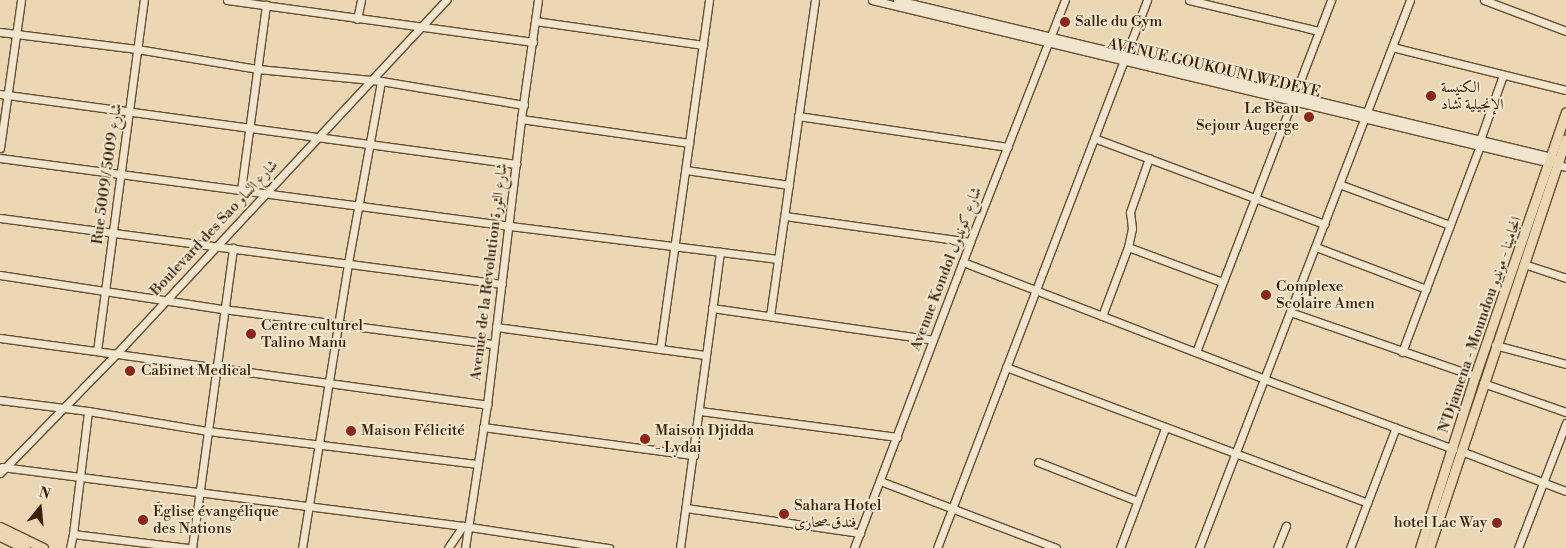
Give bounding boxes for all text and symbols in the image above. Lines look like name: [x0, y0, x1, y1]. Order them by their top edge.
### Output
place label: Salle du Gym: [1075, 13, 1162, 31]
marker: Salle du Gym: [1059, 16, 1071, 28]
street label: AVENUE GOUKOUNI WEDEYE: [1106, 35, 1322, 101]
place label: الكنيسة الإنجيلية تشاد: [1441, 78, 1503, 113]
marker: الكنيسة الإنجيلية تشاد: [1425, 90, 1437, 102]
place label: Le Beau Sejour Augerge: [1196, 99, 1299, 134]
street label: Rue 5009 / شارع 5009: [88, 102, 126, 246]
marker: Le Beau Sejour Augerge: [1303, 111, 1315, 123]
street label: Boulevard des Sao شارع الساو: [146, 156, 282, 300]
street label: Avenue de la Revolution شارع الثورة: [467, 162, 511, 382]
street label: Avenue Kondol شارع كوندول: [906, 184, 986, 354]
street label: N'Djamena - Moundou انجامينا - موندو: [1434, 214, 1526, 436]
place label: Complexe Scolaire Amen: [1276, 277, 1375, 312]
marker: Complexe Scolaire Amen: [1260, 289, 1272, 301]
place label: Centre culturel Talino Manu: [261, 316, 363, 351]
marker: Centre culturel Talino Manu: [245, 328, 257, 340]
place label: Cabinet Medical: [141, 362, 251, 380]
marker: Cabinet Medical: [123, 364, 137, 378]
place label: Maison Djidda - Lydai: [655, 421, 754, 456]
place label: Maison Félicité: [361, 422, 465, 440]
marker: Maison Félicité: [345, 425, 357, 437]
marker: Maison Djidda - Lydai: [639, 433, 651, 445]
north arrow: [15, 483, 65, 533]
text: N: [36, 483, 52, 504]
place label: Sahara Hotel فندق صحارى: [794, 496, 881, 531]
place label: Église évangélique des Nations: [153, 502, 279, 537]
marker: Sahara Hotel فندق صحارى: [778, 508, 790, 520]
marker: Église évangélique des Nations: [137, 514, 149, 526]
place label: hotel Lac Way: [1394, 514, 1487, 532]
marker: hotel Lac Way: [1491, 517, 1503, 529]

